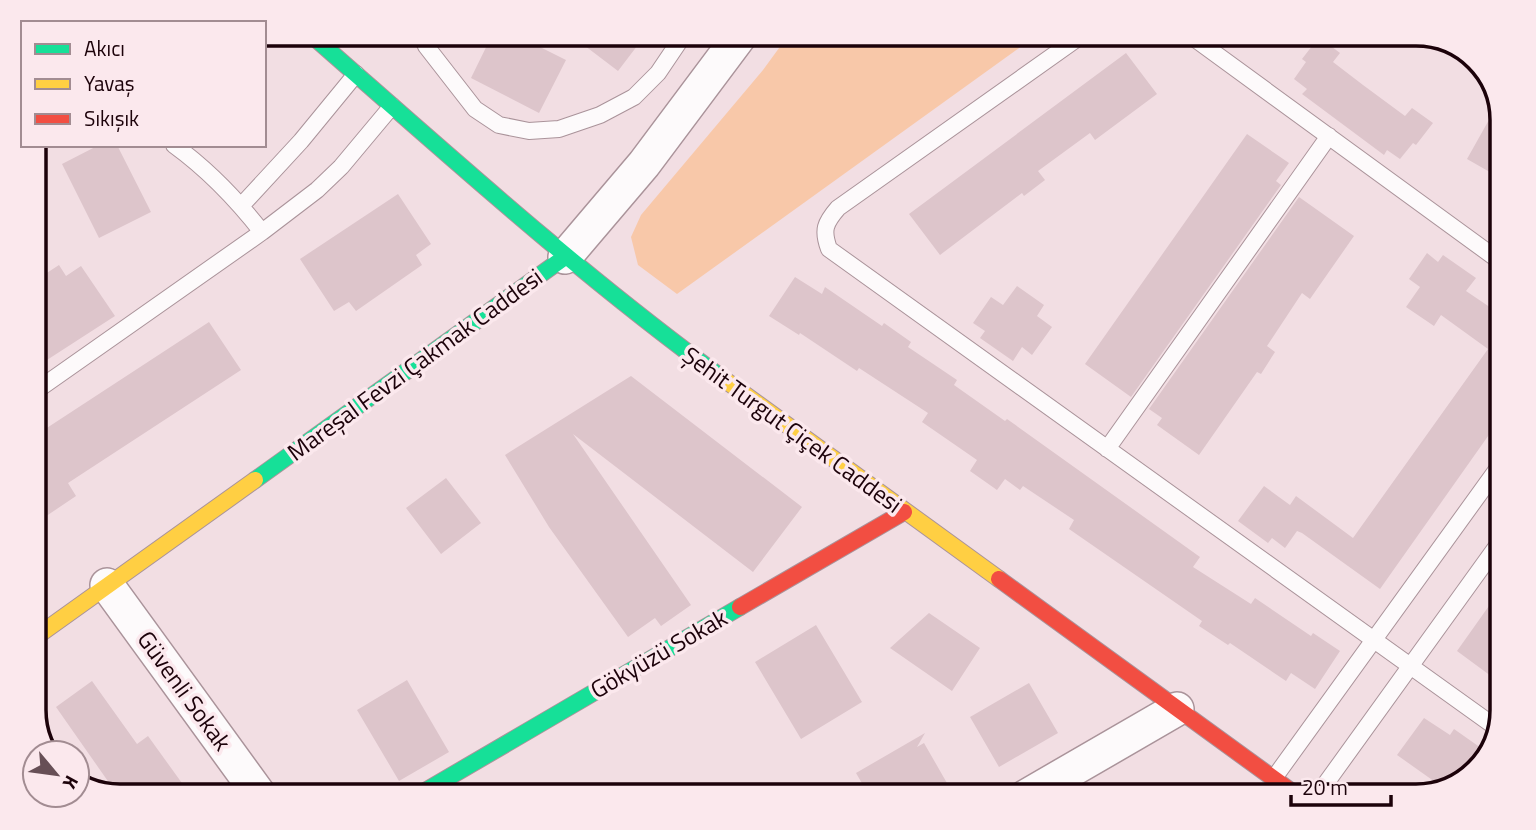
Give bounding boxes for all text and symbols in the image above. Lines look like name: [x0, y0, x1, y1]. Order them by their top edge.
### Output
legend: [21, 21, 266, 147]
text: Akıcı: [84, 32, 125, 64]
text: Yavaş: [84, 67, 135, 99]
text: Sıkışık: [84, 102, 139, 134]
street label: Mareşal Fevzi Çakmak Caddesi: [279, 259, 550, 469]
street label: Şehit Turgut Çiçek Caddesi: [675, 337, 910, 521]
street label: Gökyüzü Sokak: [583, 599, 734, 707]
street label: Güvenli Sokak: [129, 623, 241, 758]
north arrow: [21, 739, 91, 809]
scale bar: [1291, 764, 1391, 808]
text: K: [56, 771, 87, 794]
text: 20 m: [1302, 771, 1348, 803]

